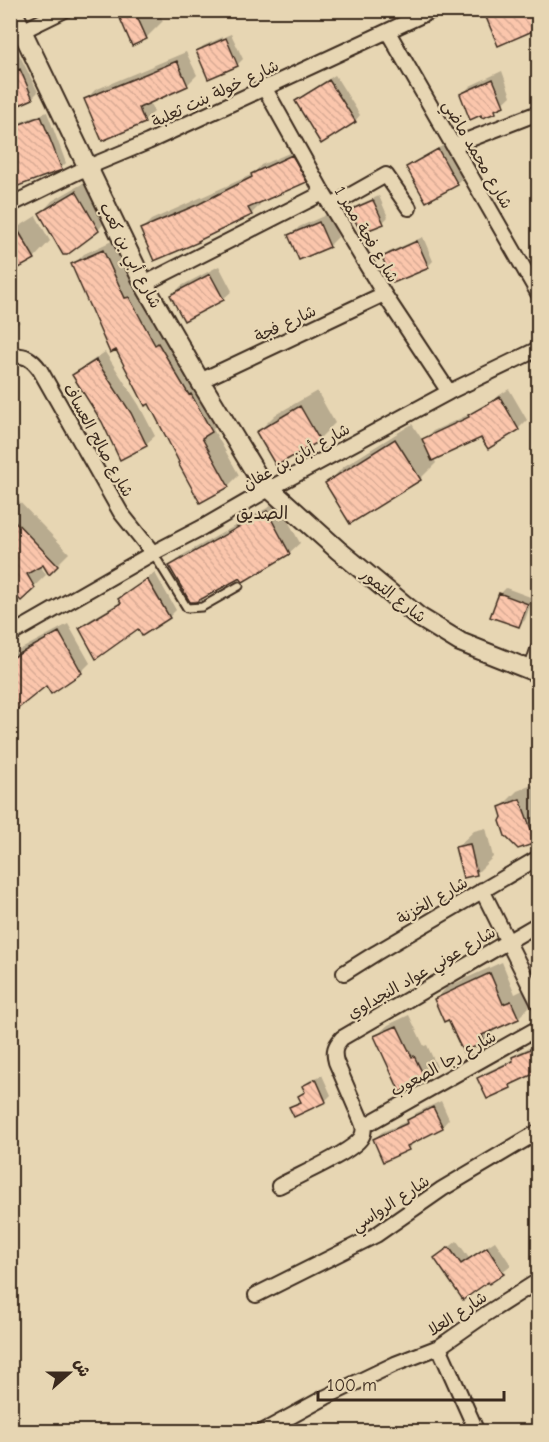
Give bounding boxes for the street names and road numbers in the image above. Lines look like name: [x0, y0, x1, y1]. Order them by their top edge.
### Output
street label: شارع خولة بنت ثعلبة: [149, 57, 283, 133]
street label: شارع محمد ماضي: [434, 97, 516, 215]
street label: شارع فجة ممر 1: [329, 183, 402, 287]
street label: شارع أبي بن كعب: [91, 200, 164, 314]
street label: شارع فجة: [252, 302, 320, 348]
street label: شارع صالح العساف: [58, 381, 137, 501]
street label: شارع أبان بن عفان: [240, 420, 354, 495]
street label: شارع التمور: [355, 564, 429, 628]
street label: شارع الخزنة: [394, 873, 472, 930]
street label: شارع عوني عواد النجداوي: [344, 923, 501, 1027]
street label: شارع رجا الصعوب: [388, 1027, 500, 1102]
street label: شارع الرواسي: [348, 1172, 436, 1240]
street label: شارع العلا: [425, 1288, 492, 1341]

